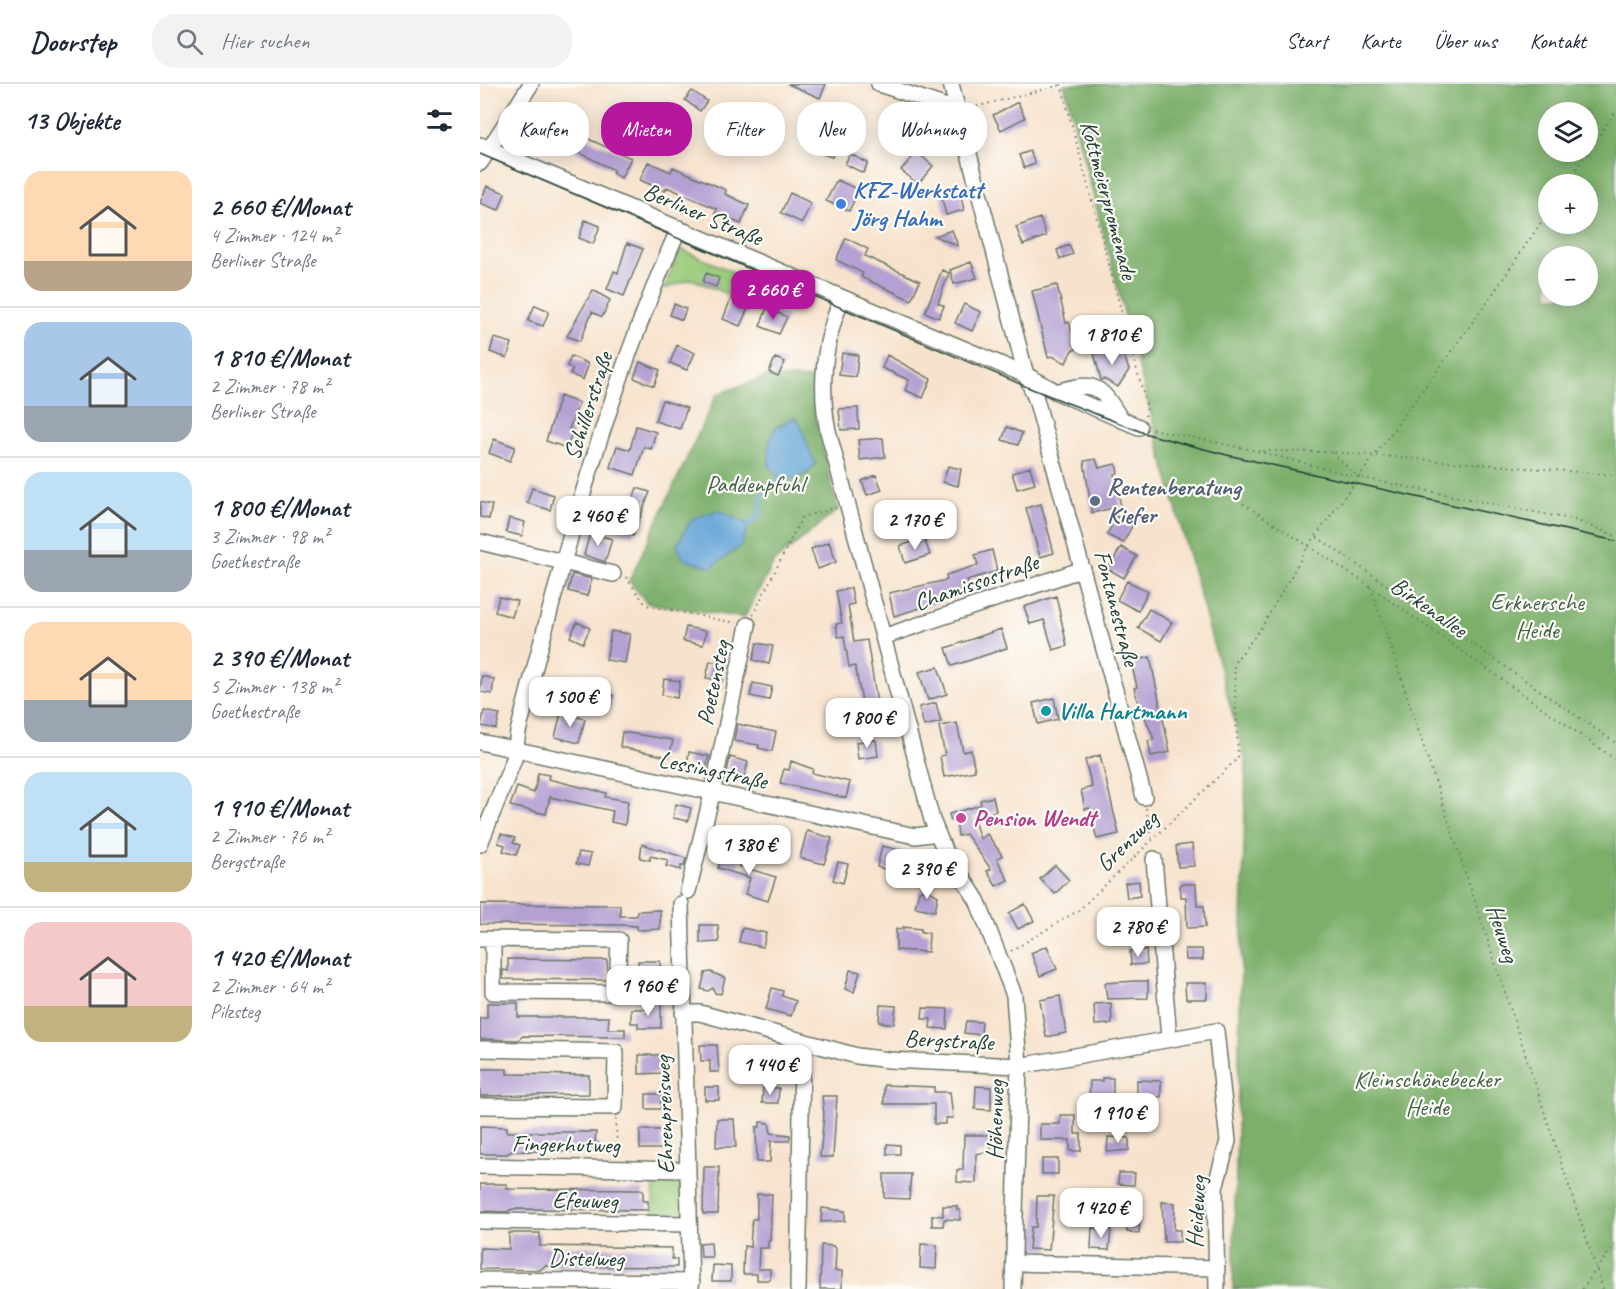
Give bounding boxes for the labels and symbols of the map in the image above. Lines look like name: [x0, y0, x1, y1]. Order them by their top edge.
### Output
street label: Kottmeierpromenade: [1073, 117, 1145, 285]
street label: Berliner Straße: [639, 175, 769, 253]
place label: KFZ-Werkstatt Jörg Hahm: [851, 175, 986, 233]
marker: KFZ-Werkstatt Jörg Hahm: [834, 197, 848, 211]
pin: 2 660 €: [718, 270, 828, 321]
pin: 1 810 €: [1057, 315, 1167, 366]
street label: Schillerstraße: [556, 346, 620, 464]
park label: Paddenpfuhl: [706, 469, 808, 499]
place label: Rentenberatung Kiefer: [1107, 472, 1243, 530]
marker: Rentenberatung Kiefer: [1088, 494, 1102, 508]
pin: 2 460 €: [543, 496, 653, 547]
pin: 2 170 €: [860, 500, 970, 551]
street label: Chamissostraße: [910, 546, 1044, 617]
street label: Fontanestraße: [1087, 547, 1147, 671]
street label: Birkenallee: [1385, 570, 1475, 645]
park label: Erknersche Heide: [1490, 587, 1586, 645]
street label: Poetensteg: [689, 636, 737, 728]
pin: 1 500 €: [515, 677, 625, 728]
place label: Villa Hartmann: [1058, 696, 1187, 726]
pin: 1 800 €: [812, 698, 922, 749]
marker: Villa Hartmann: [1039, 704, 1053, 718]
street label: Lessingstraße: [656, 744, 772, 797]
street label: Grenzweg: [1090, 802, 1166, 878]
place label: Pension Wendt: [973, 803, 1100, 833]
marker: Pension Wendt: [954, 811, 968, 825]
pin: 1 380 €: [694, 825, 804, 876]
pin: 2 390 €: [872, 849, 982, 900]
street label: Heuweg: [1480, 900, 1527, 968]
pin: 2 780 €: [1083, 907, 1193, 958]
pin: 1 960 €: [593, 966, 703, 1017]
street label: Bergstraße: [904, 1023, 997, 1057]
pin: 1 440 €: [715, 1045, 825, 1096]
street label: Ehrenpreisweg: [647, 1053, 681, 1174]
park label: Kleinschönebecker Heide: [1354, 1064, 1503, 1122]
street label: Höhenweg: [979, 1078, 1011, 1160]
pin: 1 910 €: [1063, 1093, 1173, 1144]
street label: Fingerhutweg: [512, 1128, 622, 1160]
street label: Heideweg: [1179, 1174, 1213, 1249]
street label: Efeuweg: [552, 1184, 619, 1216]
pin: 1 420 €: [1046, 1188, 1156, 1239]
street label: Distelweg: [548, 1242, 626, 1274]

